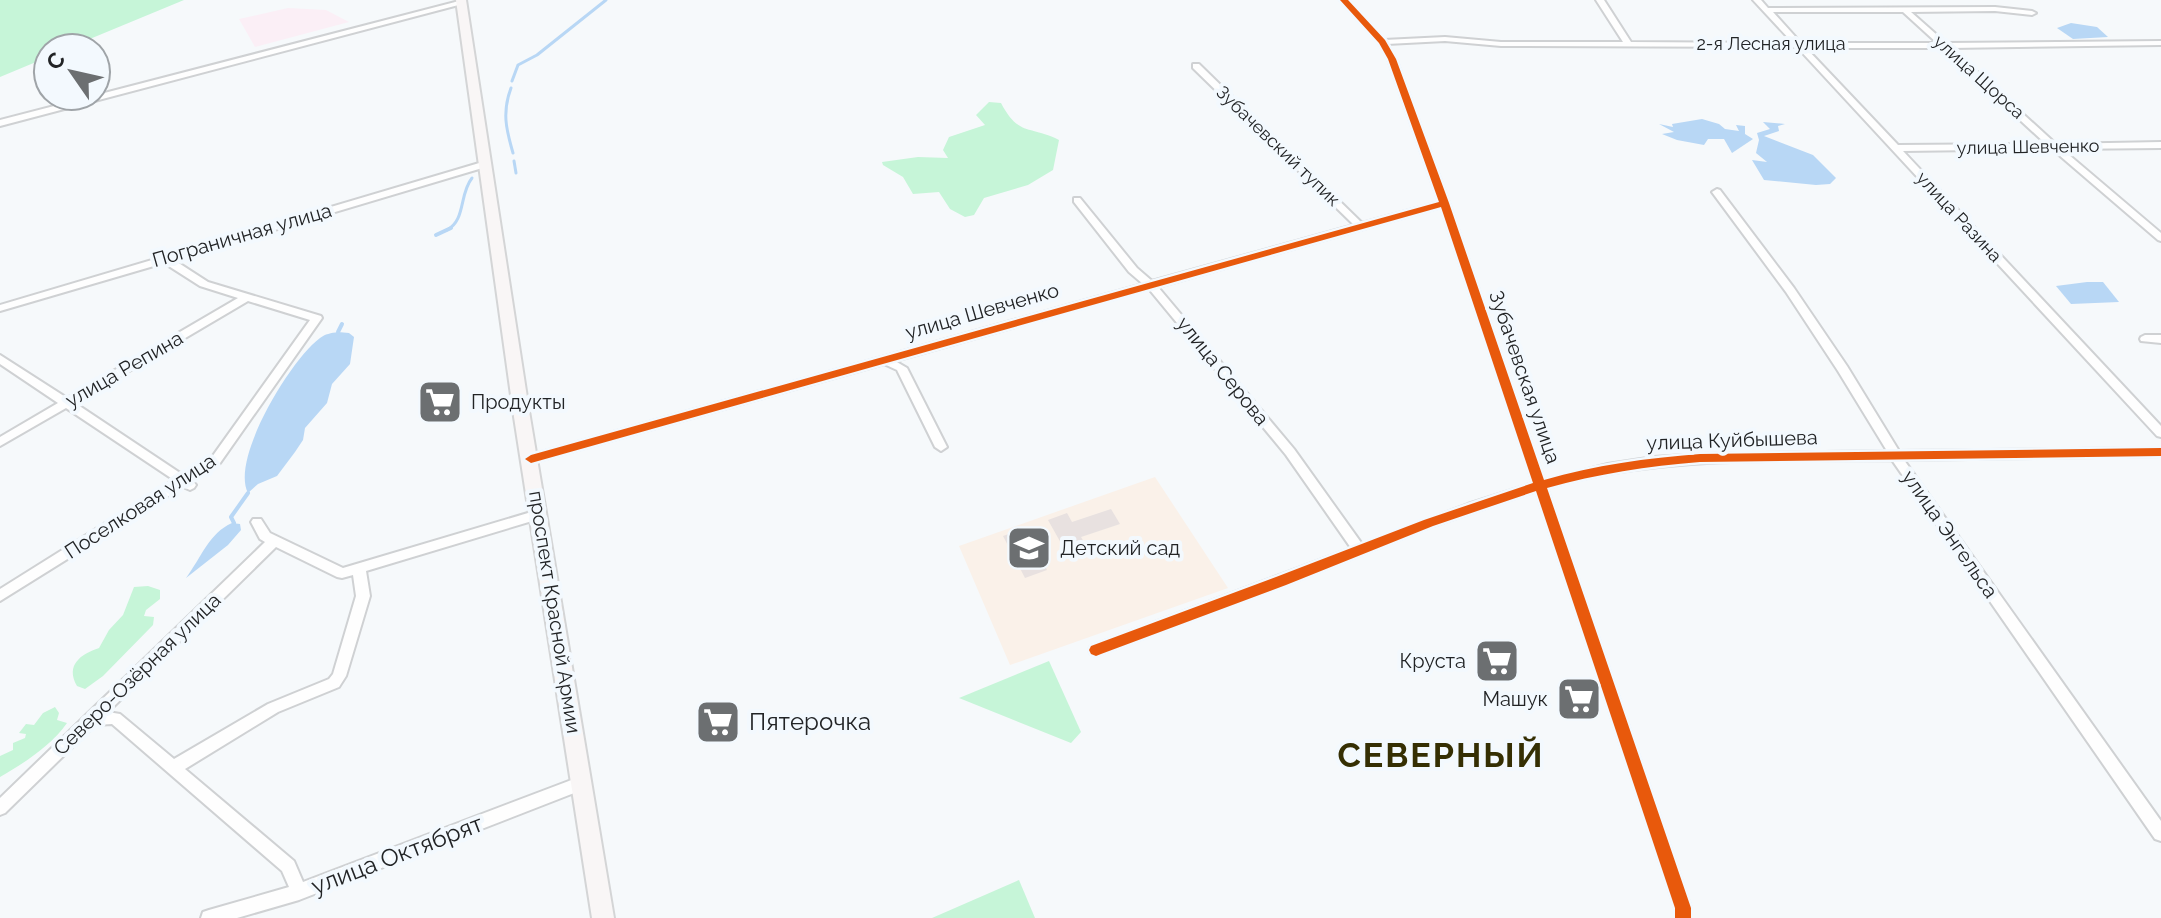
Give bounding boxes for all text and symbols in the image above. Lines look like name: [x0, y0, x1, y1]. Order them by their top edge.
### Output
street label: улица Щорса: [1930, 30, 2029, 123]
north arrow: [32, 32, 112, 112]
street label: 2-я Лесная улица: [1696, 33, 1846, 54]
text: С: [40, 47, 70, 74]
street label: Зубачевский тупик: [1212, 81, 1344, 210]
street label: улица Шевченко: [1956, 135, 2100, 158]
street label: улица Разина: [1912, 167, 2006, 266]
street label: Пограничная улица: [150, 198, 334, 272]
street label: улица Шевченко: [902, 278, 1062, 344]
street label: Зубачевская улица: [1484, 287, 1566, 467]
street label: улица Серова: [1172, 312, 1274, 430]
street label: улица Репина: [61, 326, 187, 412]
supermarket icon: Продукты: [416, 378, 464, 426]
place label: Продукты: [471, 390, 565, 414]
street label: улица Куйбышева: [1646, 425, 1818, 455]
street label: Поселковая улица: [60, 448, 220, 564]
street label: улица Энгельса: [1897, 466, 2003, 602]
street label: проспект Красной Армии: [524, 489, 586, 735]
school or university icon: Детский сад: [1005, 524, 1053, 572]
place label: Детский сад: [1060, 536, 1180, 560]
street label: Северо-Озёрная улица: [48, 588, 226, 760]
supermarket icon: Круста: [1473, 637, 1521, 685]
place label: Круста: [1400, 649, 1466, 673]
supermarket icon: Машук: [1555, 675, 1603, 723]
place label: Машук: [1482, 687, 1548, 711]
supermarket icon: Пятерочка: [694, 698, 742, 746]
place label: Пятерочка: [749, 707, 871, 736]
district label: СЕВЕРНЫЙ: [1337, 735, 1545, 775]
street label: улица Октябрят: [307, 808, 487, 901]

